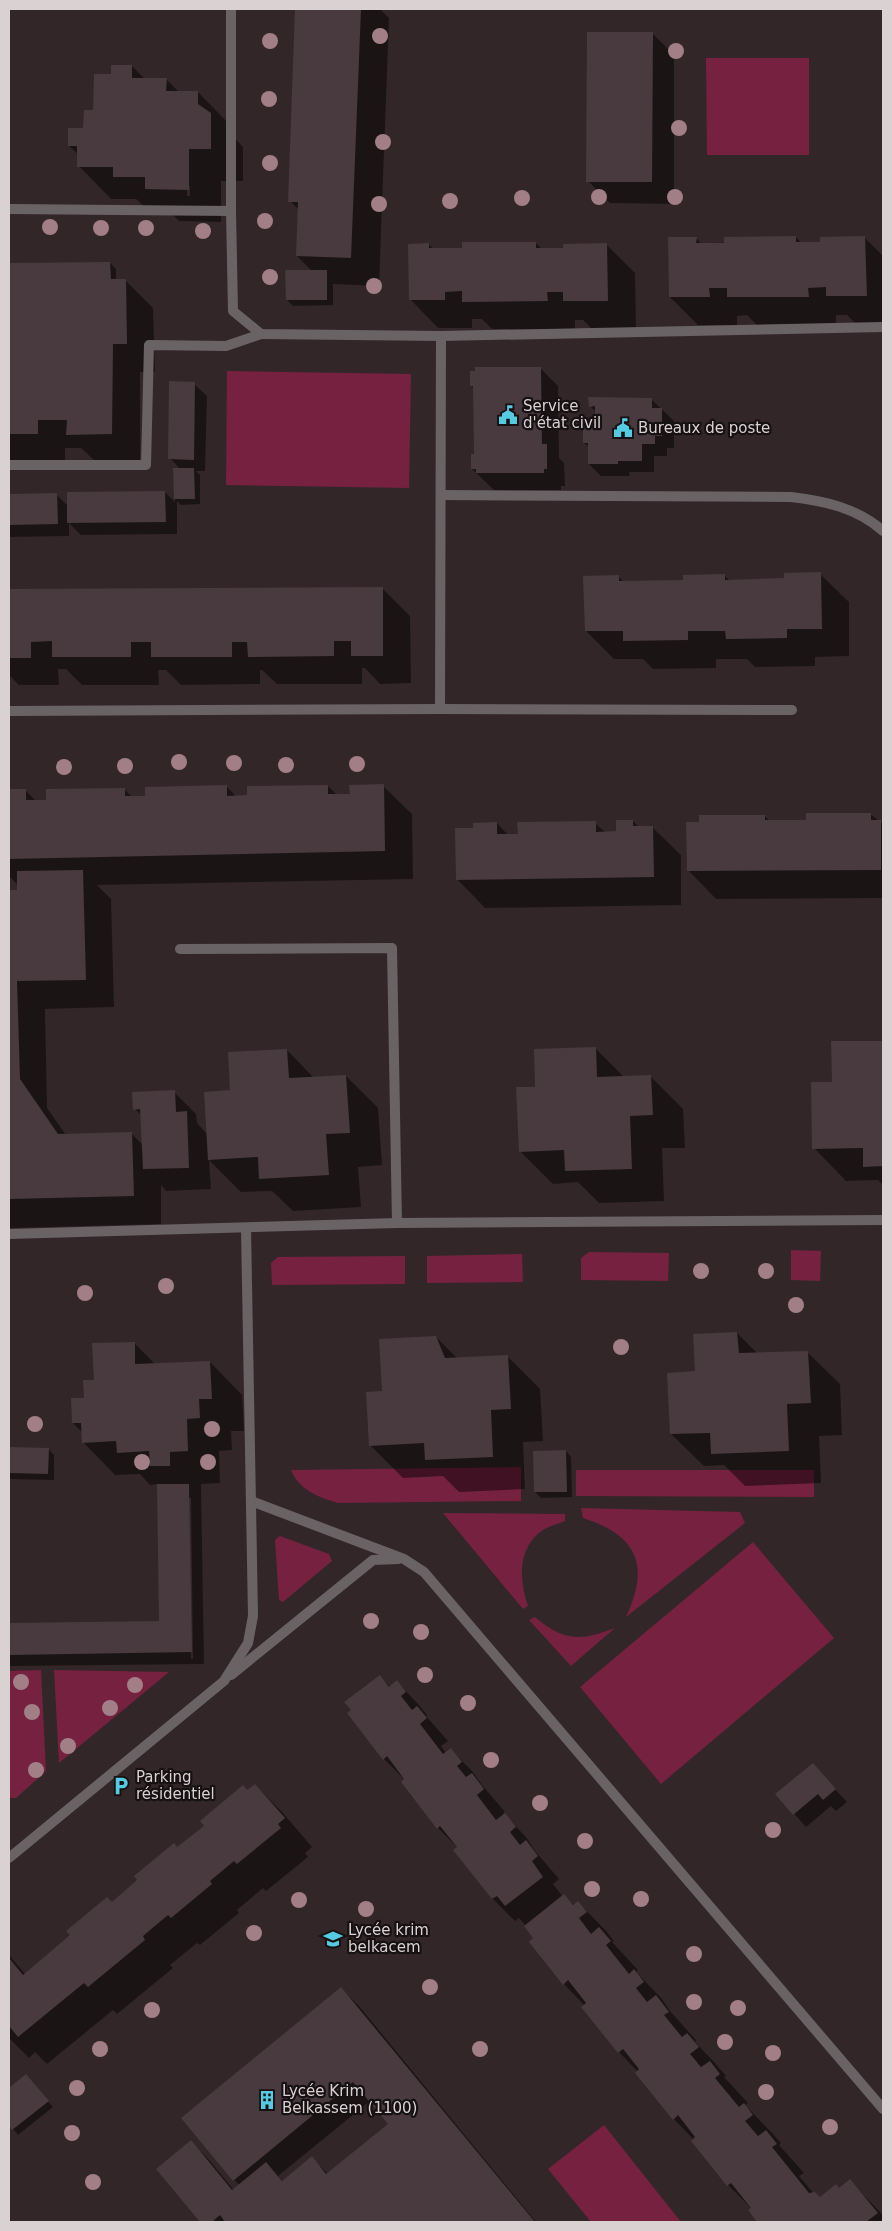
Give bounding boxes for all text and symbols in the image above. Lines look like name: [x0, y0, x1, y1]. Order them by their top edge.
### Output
place label: Service d'état civil: [523, 397, 601, 432]
public building icon: Service d'état civil: [497, 404, 519, 426]
public building icon: Bureaux de poste: [612, 417, 634, 439]
place label: Bureaux de poste: [638, 419, 770, 437]
place label: Parking résidentiel: [136, 1768, 215, 1803]
parking icon: Parking résidentiel: [110, 1775, 132, 1797]
place label: Lycée krim belkacem: [348, 1921, 429, 1956]
school or university icon: Lycée krim belkacem: [322, 1928, 344, 1950]
place label: Lycée Krim Belkassem (1100): [282, 2082, 417, 2117]
building icon: Lycée Krim Belkassem (1100): [256, 2089, 278, 2111]

